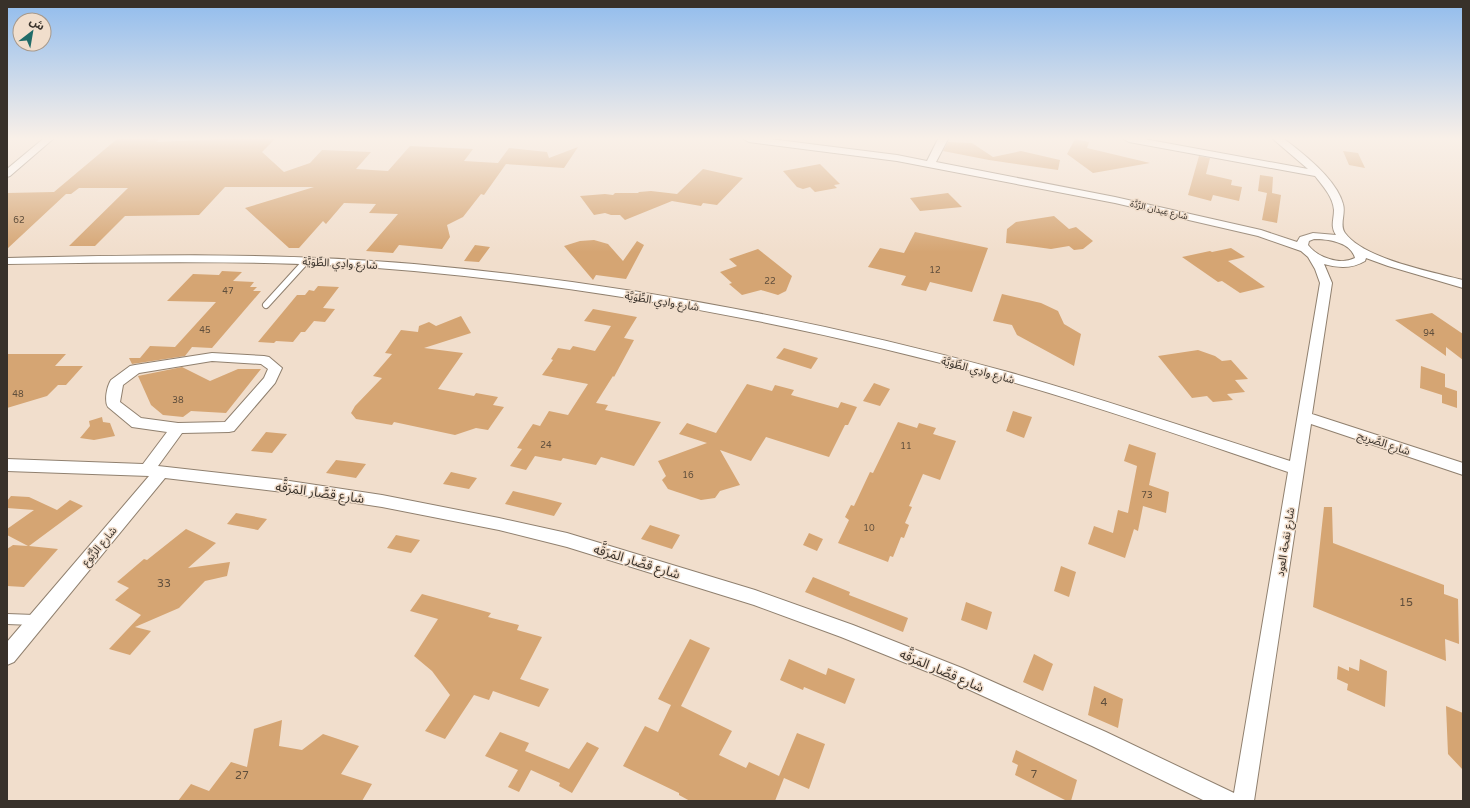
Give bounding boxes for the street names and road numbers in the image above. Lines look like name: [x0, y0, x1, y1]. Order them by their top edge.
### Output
street label: شارع عِيدان الرَّدَّة: [1129, 198, 1189, 223]
street label: شارع وادِي الطِّوَيَّة: [302, 255, 378, 275]
street label: شارع وادِي الطِّوَيَّة: [623, 289, 701, 316]
street label: شارع وادِي الطِّوَيَّة: [939, 354, 1016, 389]
street label: شارع الصَّرِيح: [1355, 429, 1412, 460]
street label: شارع قصَّار المَرَقَّه: [274, 475, 366, 509]
street label: شارع نفحة العود: [1274, 506, 1298, 578]
street label: شارع الرُّبُوع: [79, 524, 121, 569]
street label: شارع قصَّار المَرَقَّه: [591, 538, 683, 585]
street label: شارع قصَّار المَرَقَّه: [896, 643, 987, 698]

